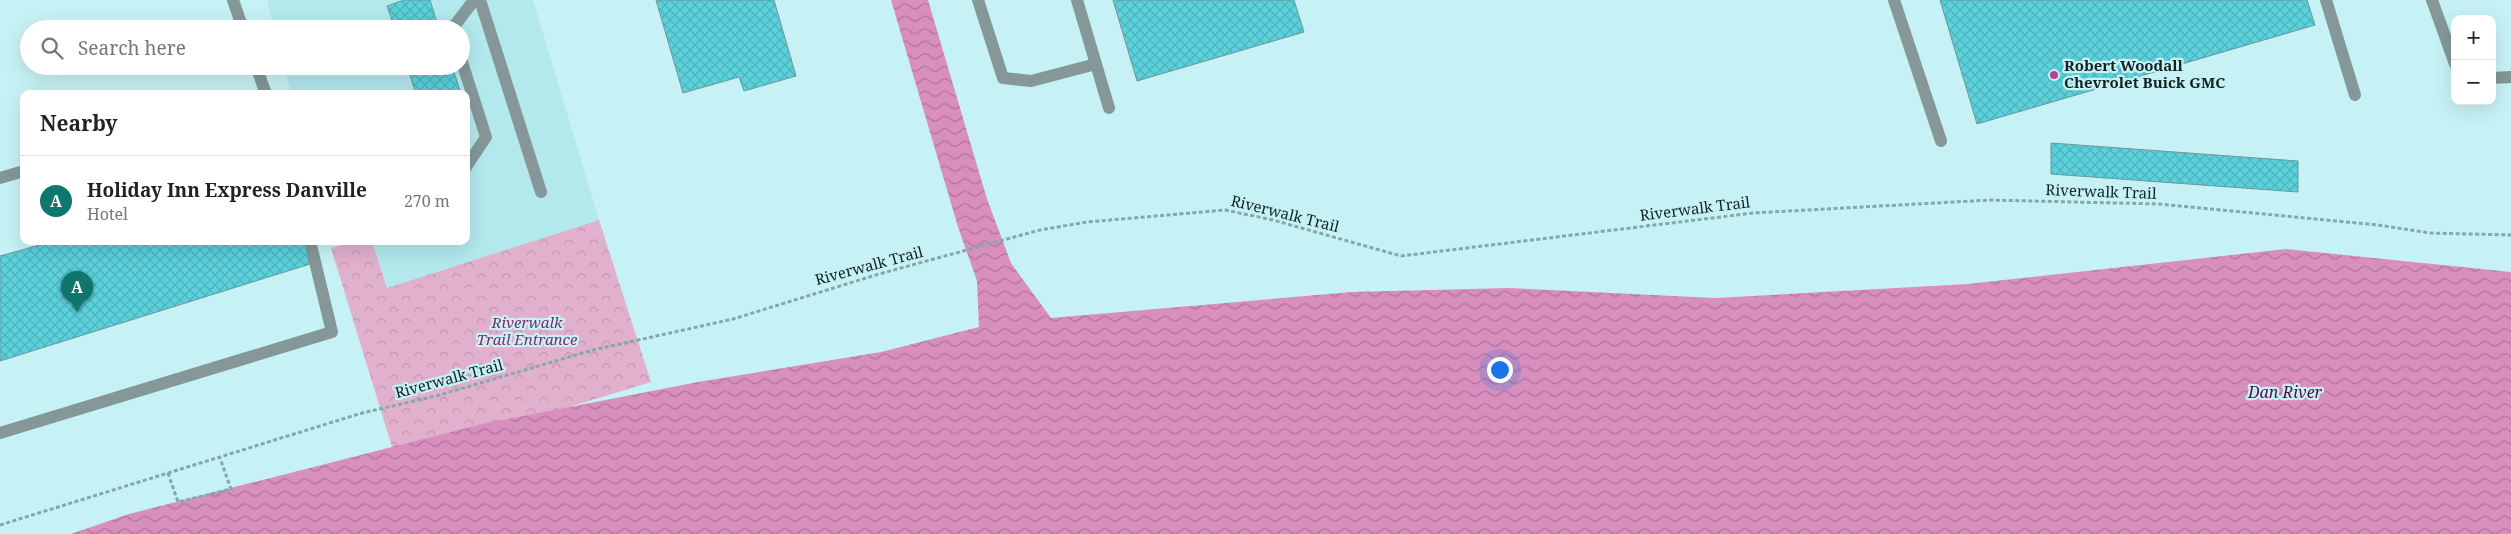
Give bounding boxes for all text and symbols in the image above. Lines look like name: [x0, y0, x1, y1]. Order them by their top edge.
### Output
map controls: [2451, 15, 2496, 105]
button: +: [2451, 15, 2496, 60]
search box: [20, 20, 470, 75]
icon: search: [38, 34, 66, 62]
text: Search here: [78, 35, 186, 61]
place label: Robert Woodall Chevrolet Buick GMC: [2064, 55, 2225, 92]
button: −: [2451, 60, 2496, 105]
marker: Robert Woodall Chevrolet Buick GMC: [2048, 69, 2060, 81]
text: Nearby: [40, 109, 118, 137]
text: Holiday Inn Express Danville: [87, 177, 367, 203]
street label: Riverwalk Trail: [2045, 179, 2157, 203]
text: A: [50, 190, 62, 212]
text: 270 m: [404, 190, 450, 212]
street label: Riverwalk Trail: [1229, 190, 1342, 236]
street label: Riverwalk Trail: [1639, 191, 1752, 225]
text: Hotel: [87, 203, 128, 225]
street label: Riverwalk Trail: [813, 241, 925, 289]
pin: A: [61, 271, 93, 312]
park label: Riverwalk Trail Entrance: [477, 312, 578, 349]
street label: Riverwalk Trail: [393, 354, 505, 402]
your location: [1487, 357, 1513, 383]
water label: Dan River: [2247, 381, 2323, 403]

